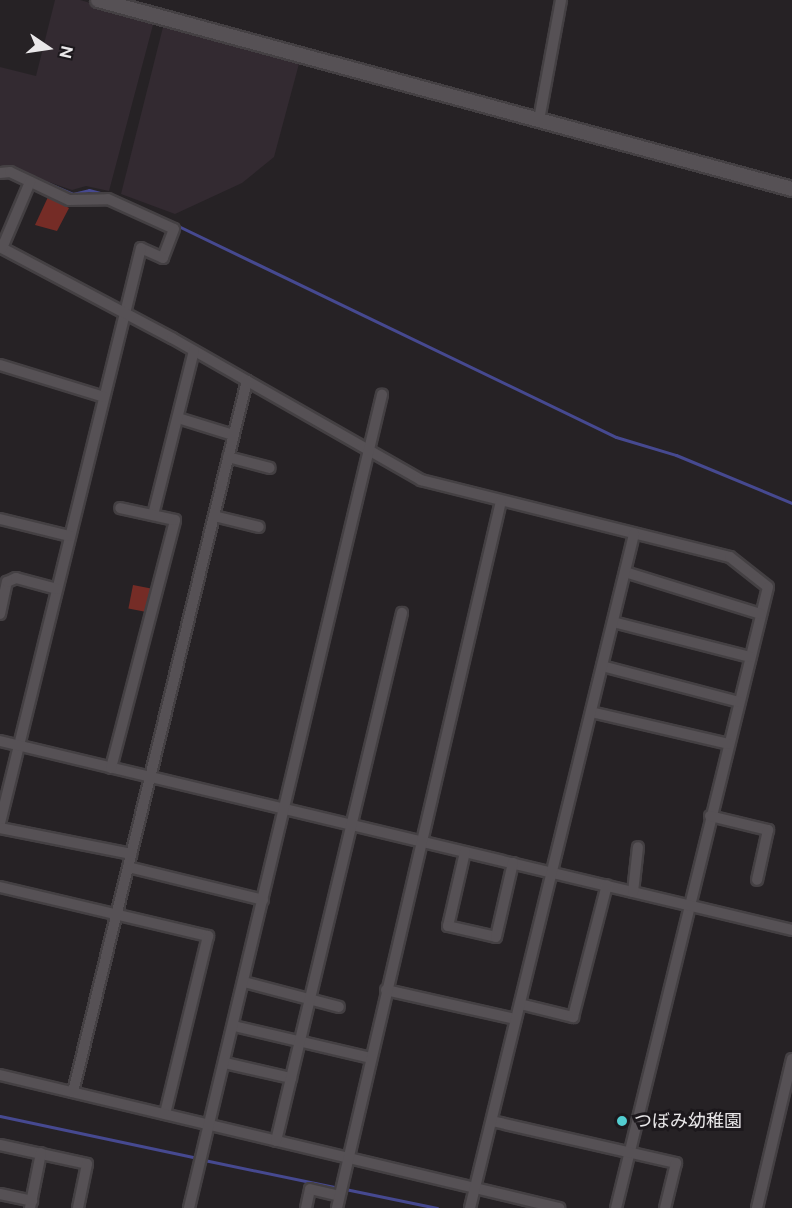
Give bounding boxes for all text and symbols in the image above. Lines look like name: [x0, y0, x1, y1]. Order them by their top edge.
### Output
north arrow: [18, 18, 78, 78]
text: N: [55, 44, 77, 60]
place label: つぼみ幼稚園: [634, 1110, 742, 1132]
marker: つぼみ幼稚園: [615, 1114, 629, 1128]

